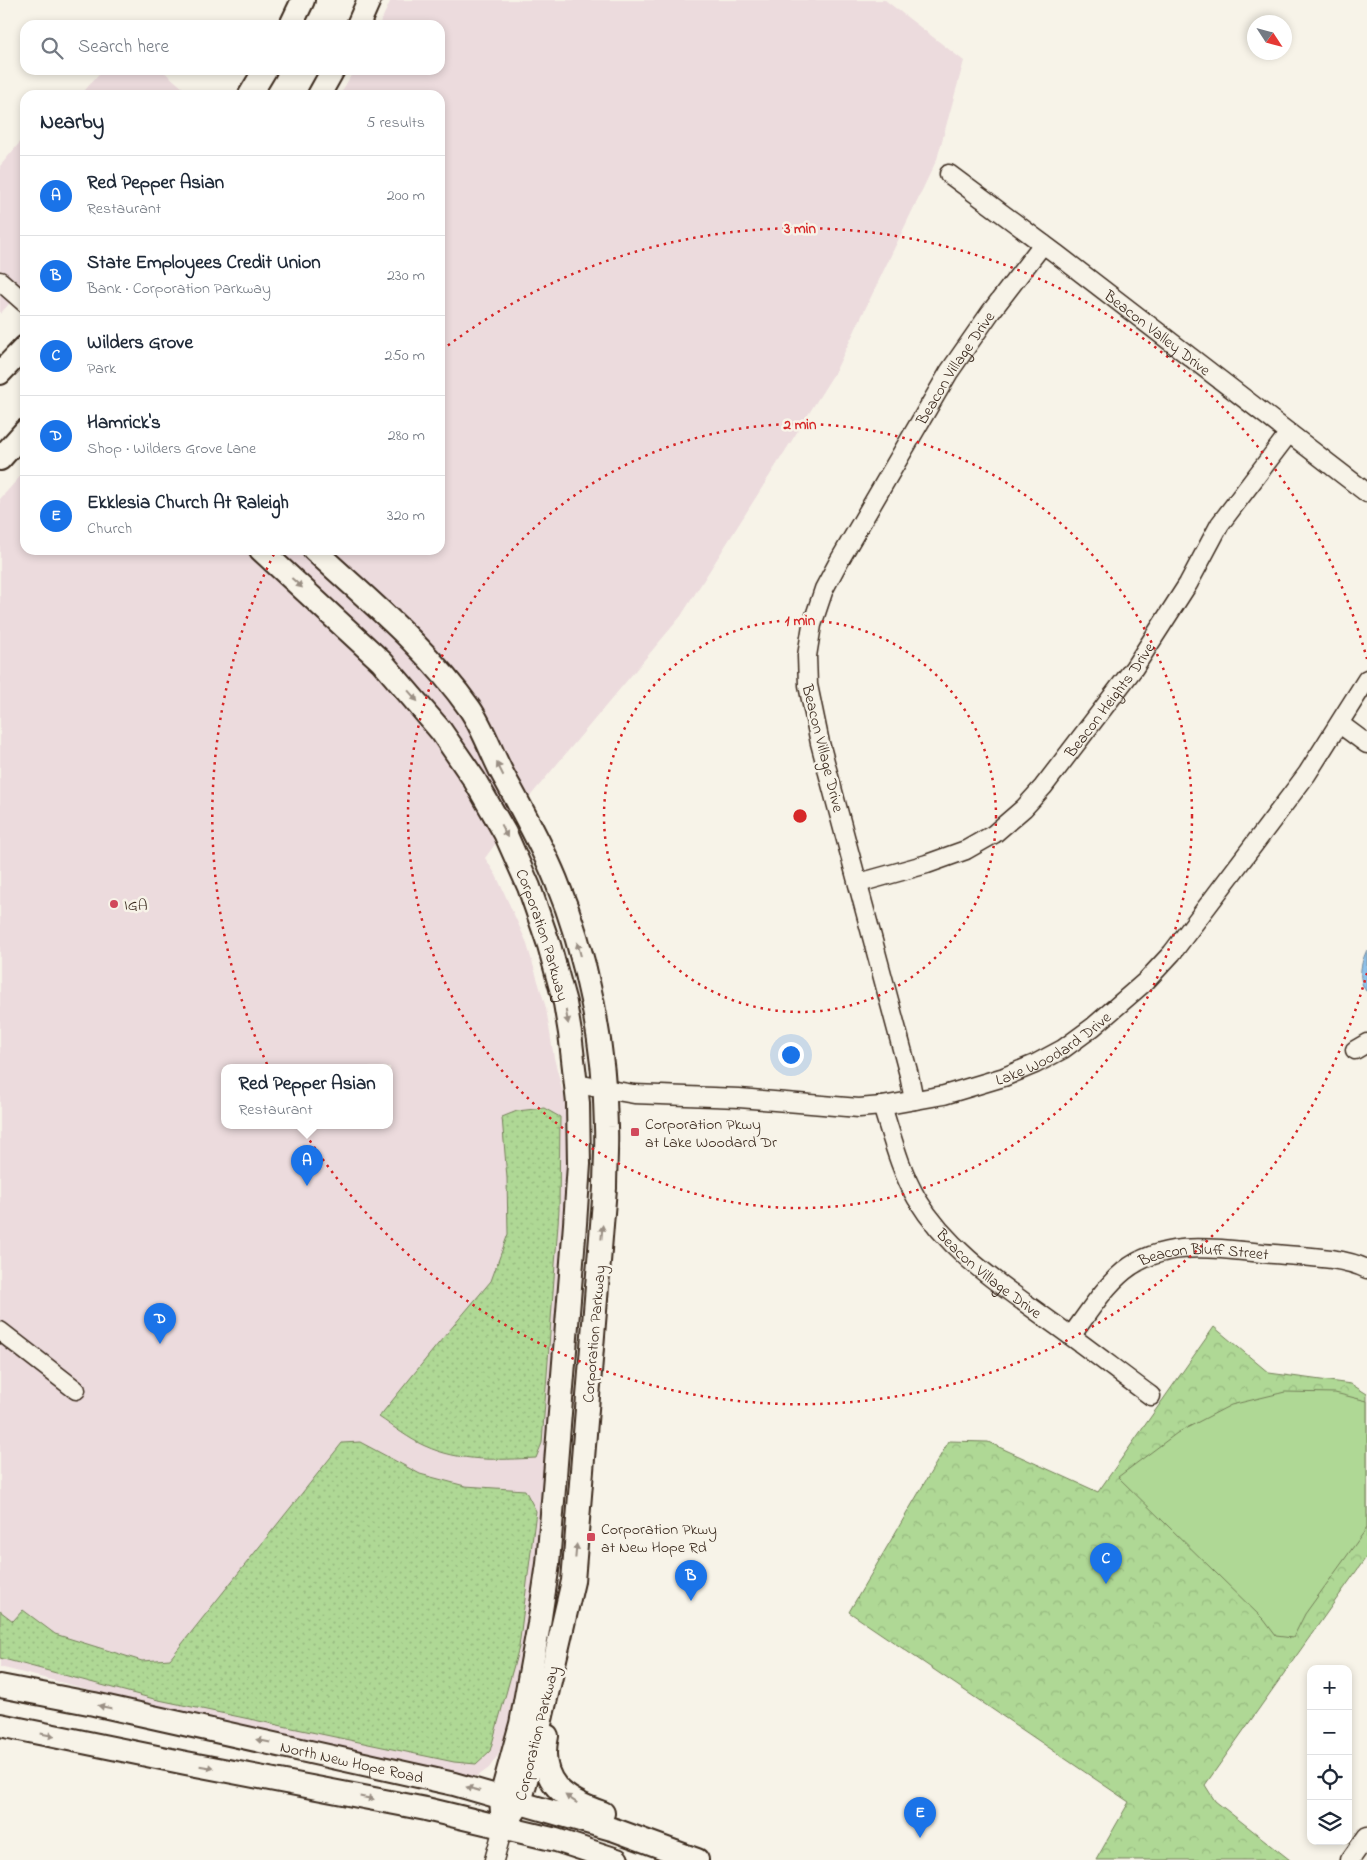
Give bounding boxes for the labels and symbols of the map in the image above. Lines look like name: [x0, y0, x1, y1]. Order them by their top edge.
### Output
north arrow: [1247, 15, 1292, 60]
text: 3 min: [783, 218, 816, 240]
street label: Beacon Valley Drive: [1098, 284, 1216, 383]
street label: Beacon Village Drive: [910, 306, 1002, 431]
text: 2 min: [783, 414, 817, 436]
one-way arrow: [291, 577, 304, 588]
text: 1 min: [785, 610, 816, 632]
street label: Beacon Heights Drive: [1059, 637, 1162, 764]
street label: Beacon Village Drive: [794, 681, 850, 816]
one-way arrow: [408, 690, 419, 703]
one-way arrow: [496, 762, 504, 776]
centre of rings: [791, 807, 809, 825]
one-way arrow: [500, 824, 508, 838]
street label: Corporation Parkway: [508, 865, 574, 1004]
place label: IGA: [124, 894, 148, 918]
marker: IGA: [108, 898, 120, 910]
one-way arrow: [575, 942, 583, 957]
street label: Lake Woodard Drive: [993, 1006, 1118, 1093]
one-way arrow: [564, 1010, 572, 1026]
your location: [778, 1042, 804, 1068]
place label: Corporation Pkwy at Lake Woodard Dr: [645, 1113, 777, 1155]
marker: Corporation Pkwy at Lake Woodard Dr: [629, 1126, 641, 1138]
pin: A: [291, 1145, 323, 1186]
street label: Beacon Village Drive: [929, 1223, 1047, 1326]
one-way arrow: [598, 1224, 606, 1240]
street label: Beacon Bluff Street: [1134, 1238, 1270, 1274]
street label: Corporation Parkway: [577, 1264, 613, 1404]
pin: D: [144, 1303, 176, 1344]
place label: Corporation Pkwy at New Hope Rd: [601, 1518, 717, 1560]
marker: Corporation Pkwy at New Hope Rd: [585, 1531, 597, 1543]
one-way arrow: [572, 1542, 580, 1558]
pin: C: [1090, 1543, 1122, 1584]
pin: B: [675, 1560, 707, 1601]
street label: Corporation Parkway: [510, 1663, 566, 1803]
one-way arrow: [97, 1703, 112, 1711]
one-way arrow: [40, 1731, 55, 1739]
street label: North New Hope Road: [278, 1736, 425, 1791]
one-way arrow: [255, 1737, 271, 1745]
one-way arrow: [199, 1763, 215, 1771]
one-way arrow: [466, 1785, 481, 1793]
one-way arrow: [359, 1794, 375, 1802]
one-way arrow: [564, 1794, 577, 1804]
pin: E: [904, 1797, 936, 1838]

